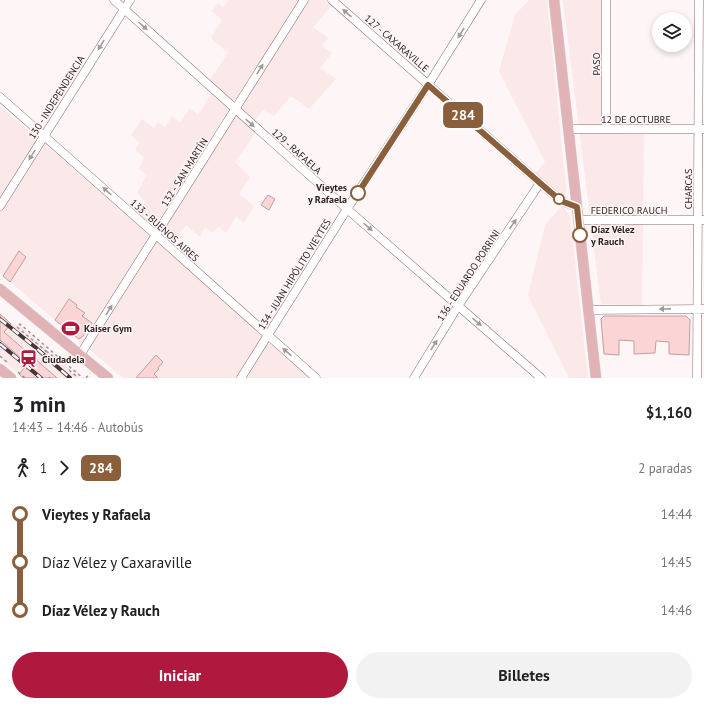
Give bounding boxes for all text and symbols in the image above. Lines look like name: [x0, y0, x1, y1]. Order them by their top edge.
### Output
one-way arrow: [341, 8, 352, 17]
street label: 127 - CAXARAVILLE: [362, 12, 432, 75]
map controls: [652, 12, 692, 52]
button: layers: [652, 12, 692, 52]
one-way arrow: [138, 21, 148, 31]
one-way arrow: [457, 27, 464, 39]
one-way arrow: [98, 39, 105, 51]
street label: PASO: [590, 52, 603, 75]
street label: 130 - INDEPENDENCIA: [25, 53, 87, 141]
one-way arrow: [256, 64, 264, 75]
line badge: 284: [440, 102, 486, 128]
text: 284: [451, 106, 475, 124]
street label: 12 DE OCTUBRE: [601, 113, 671, 126]
one-way arrow: [245, 118, 255, 127]
street label: 129 - RAFAELA: [269, 126, 324, 177]
street label: 132 - SAN MARTÍN: [158, 136, 211, 209]
one-way arrow: [28, 150, 36, 160]
street label: CHARCAS: [682, 169, 695, 209]
place label: Vieytes y Rafaela: [307, 181, 347, 206]
marker: Vieytes y Rafaela: [350, 185, 366, 201]
one-way arrow: [102, 186, 112, 195]
unlabelled marker: [553, 193, 565, 205]
street label: 133 - BUENOS AIRES: [128, 196, 202, 265]
street label: FEDERICO RAUCH: [591, 204, 667, 217]
street label: 134 - JUAN HIPÓLITO VIEYTES: [255, 216, 334, 332]
one-way arrow: [509, 219, 517, 229]
one-way arrow: [363, 223, 373, 232]
place label: Díaz Vélez y Rauch: [590, 223, 635, 248]
street label: 136 - EDUARDO PORRINI: [434, 227, 503, 324]
marker: Díaz Vélez y Rauch: [572, 227, 588, 243]
one-way arrow: [105, 305, 113, 315]
one-way arrow: [659, 306, 671, 313]
one-way arrow: [472, 317, 481, 326]
sports icon: Kaiser Gym: [61, 318, 81, 338]
place label: Kaiser Gym: [84, 322, 132, 335]
one-way arrow: [431, 339, 438, 351]
one-way arrow: [282, 348, 292, 357]
station icon: Ciudadela: [19, 349, 39, 369]
place label: Ciudadela: [42, 353, 84, 366]
text: 3 min: [12, 390, 66, 418]
text: $1,160: [646, 403, 692, 422]
text: 14:43 – 14:46 · Autobús: [12, 419, 143, 436]
icon: walk: [12, 457, 34, 479]
icon: forward: [53, 457, 75, 479]
text: 284: [89, 459, 113, 477]
text: 1: [40, 460, 47, 477]
text: 2 paradas: [638, 460, 692, 477]
text: Vieytes y Rafaela: [42, 505, 151, 524]
text: 14:44: [661, 506, 692, 523]
text: Díaz Vélez y Caxaraville: [42, 553, 192, 572]
text: 14:45: [661, 554, 692, 571]
text: Díaz Vélez y Rauch: [42, 601, 160, 620]
text: 14:46: [661, 602, 692, 619]
button: Iniciar: [12, 652, 348, 698]
button: Billetes: [356, 652, 692, 698]

